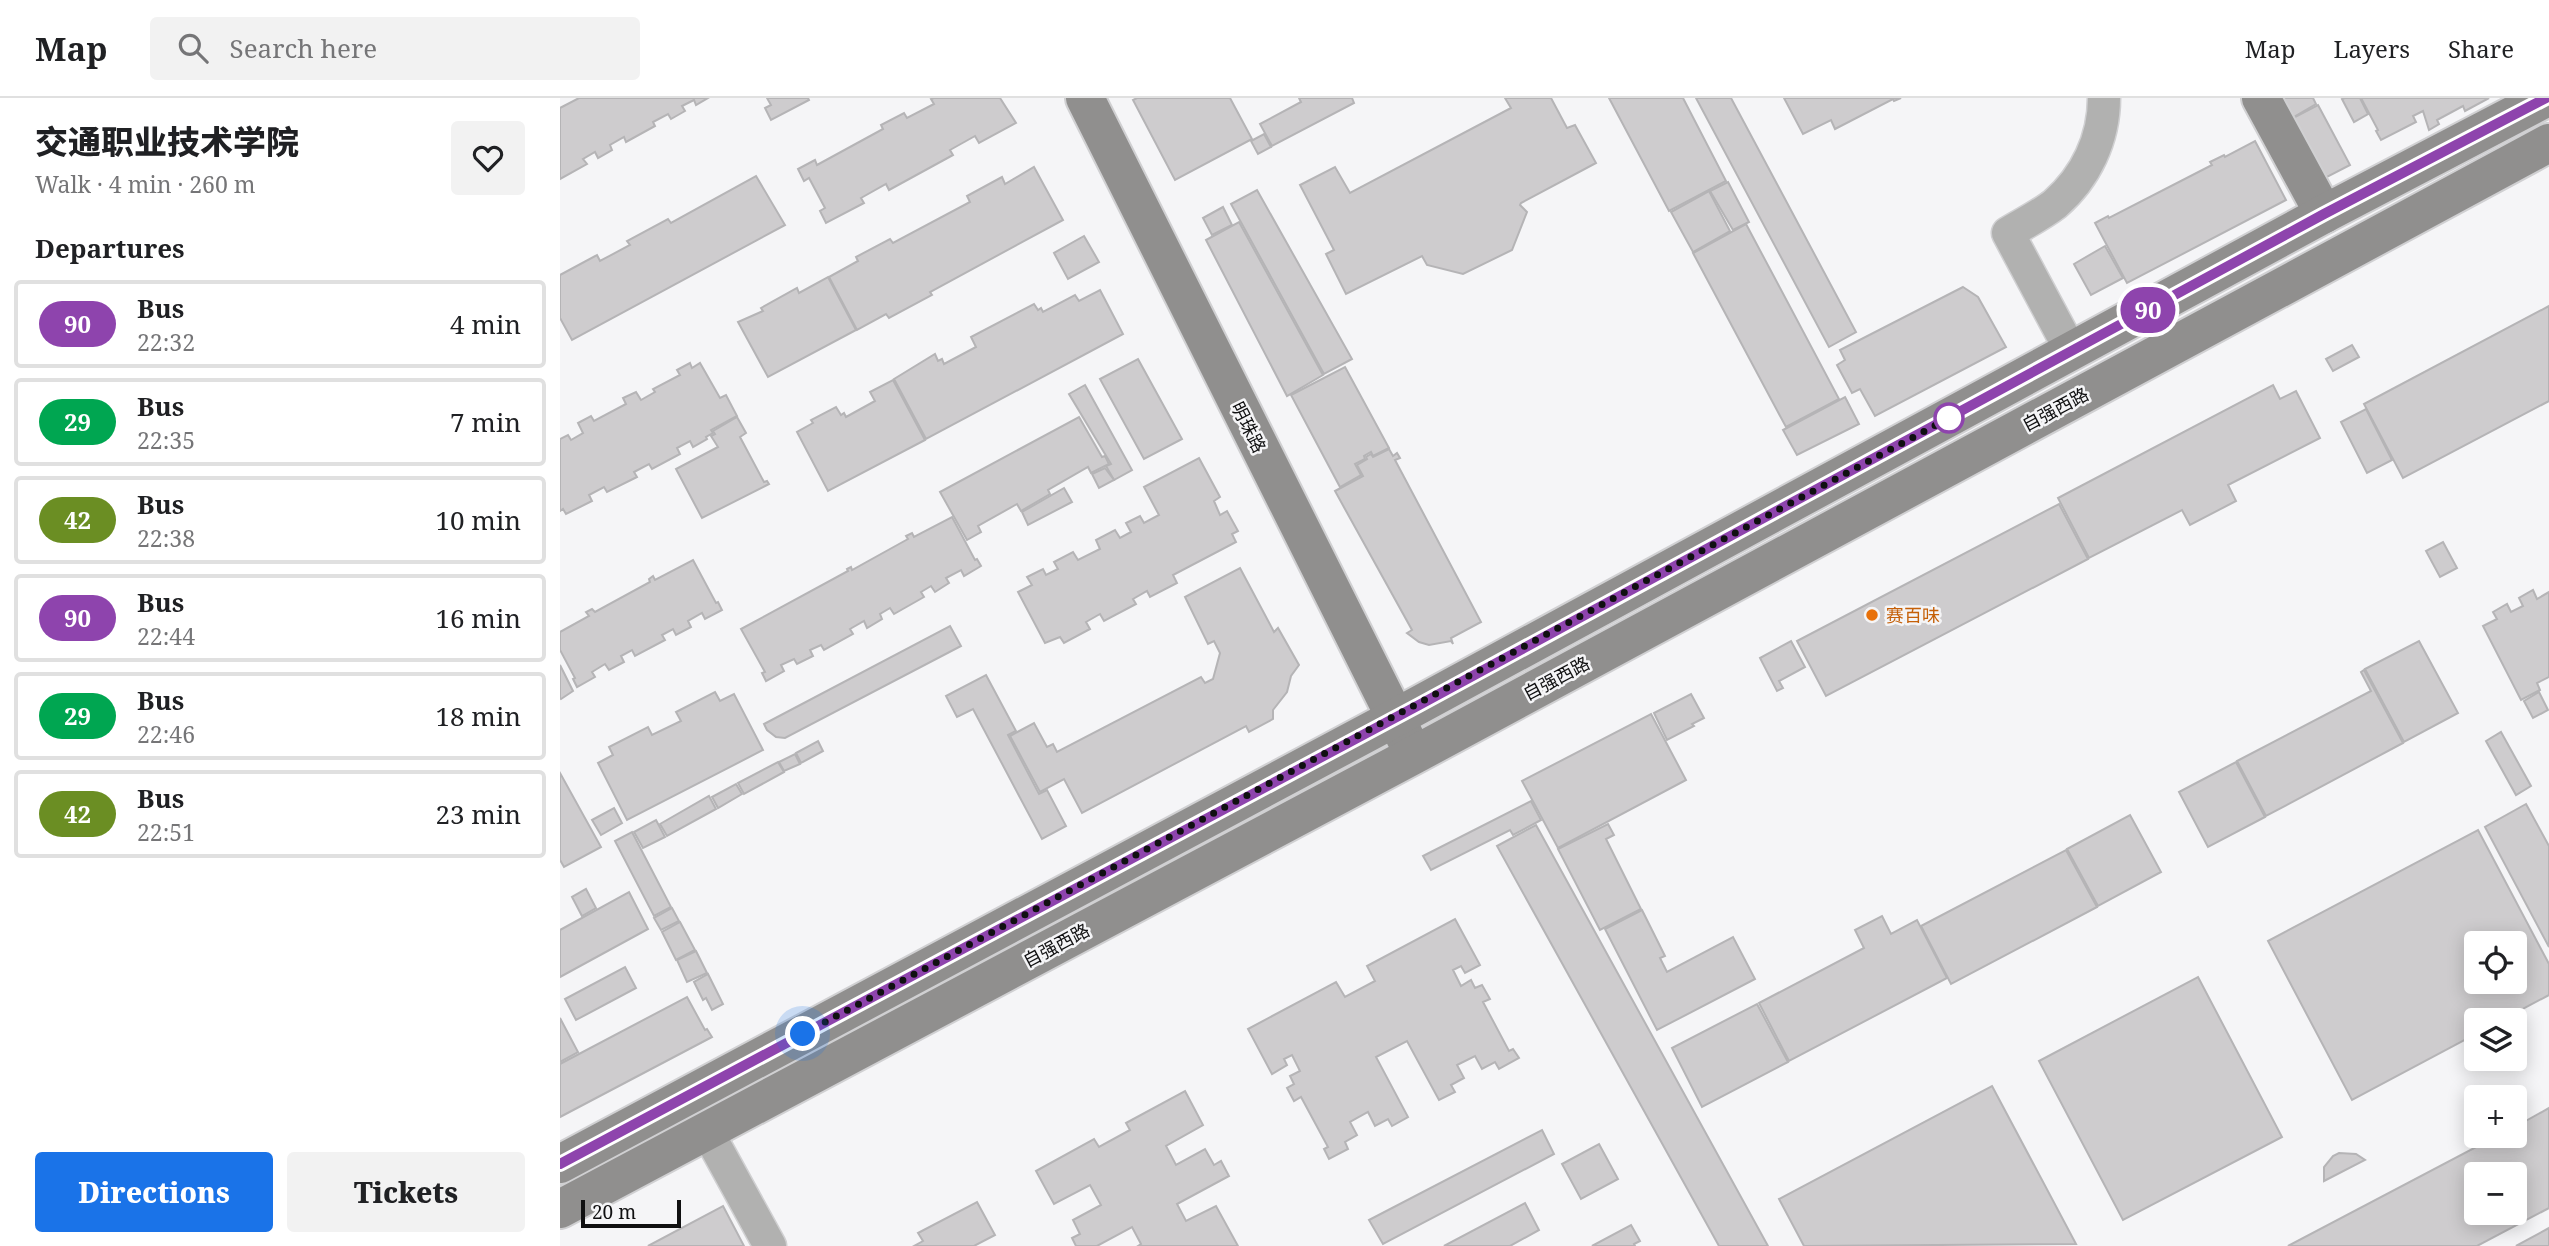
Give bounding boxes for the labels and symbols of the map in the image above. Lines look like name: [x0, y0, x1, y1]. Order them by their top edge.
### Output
line badge: 90: [2116, 287, 2180, 333]
street label: 自强西路: [2018, 382, 2092, 436]
street label: 明珠路: [1226, 397, 1272, 457]
unlabelled marker: [1934, 403, 1964, 433]
place label: 赛百味: [1886, 603, 1940, 627]
marker: 赛百味: [1864, 607, 1880, 623]
street label: 自强西路: [1519, 651, 1593, 705]
street label: 自强西路: [1019, 918, 1093, 972]
your location: [785, 1016, 820, 1051]
scale bar: [581, 1197, 681, 1229]

